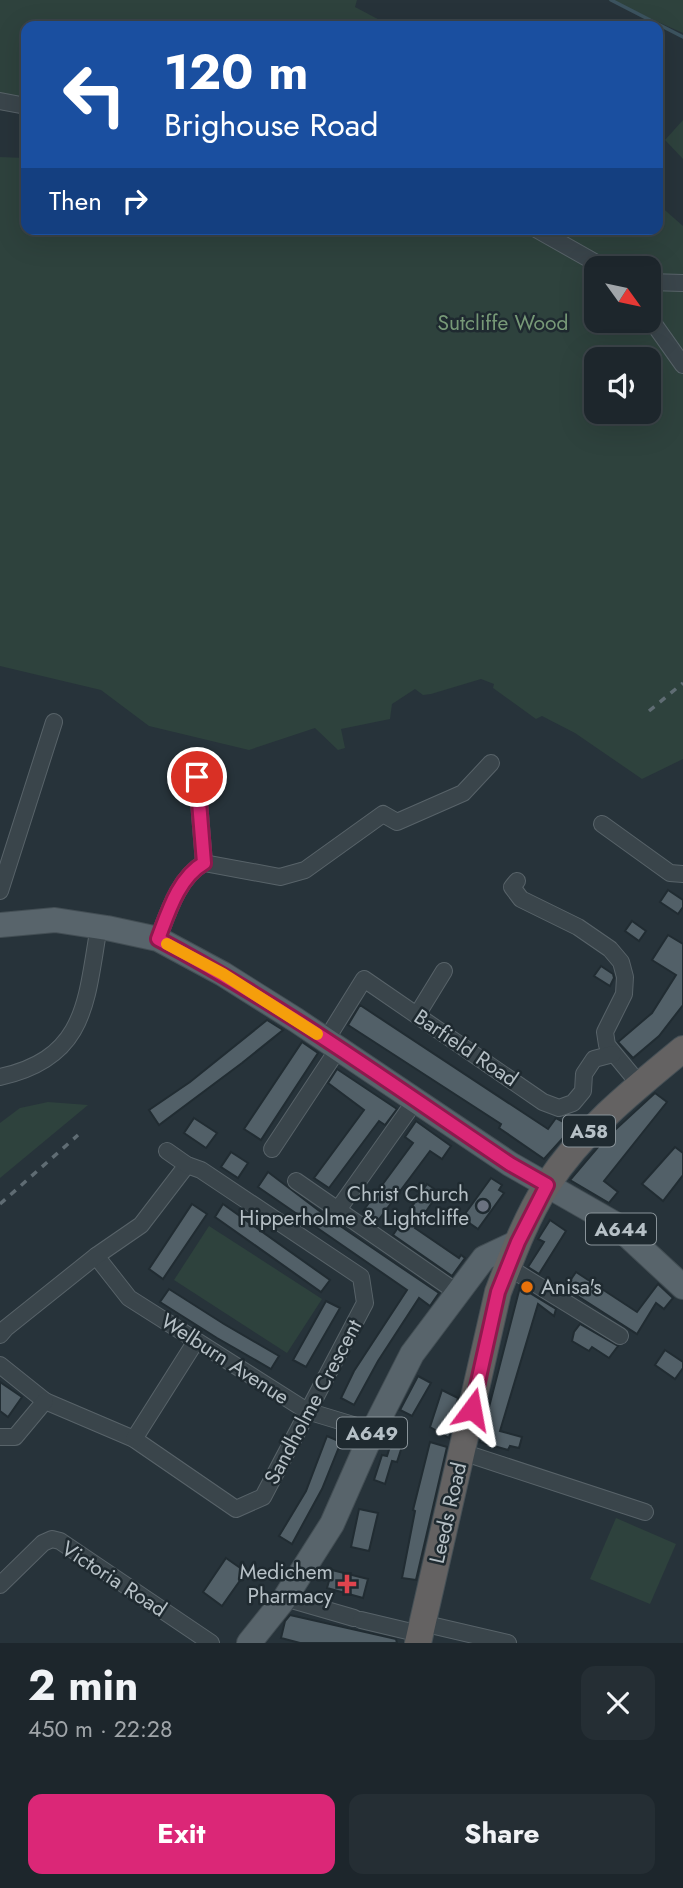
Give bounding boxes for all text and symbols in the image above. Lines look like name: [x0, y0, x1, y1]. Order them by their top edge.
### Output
text: 120 m: [164, 37, 308, 107]
icon: left: [49, 49, 140, 140]
text: Brighouse Road: [164, 102, 378, 148]
text: Then: [49, 182, 102, 220]
icon: right: [116, 182, 154, 220]
north arrow: [584, 256, 662, 332]
map controls: [584, 256, 661, 424]
park label: Sutcliffe Wood: [437, 308, 569, 338]
button: sound: [584, 347, 661, 424]
pin: [167, 747, 227, 807]
icon: arrive: [178, 758, 216, 796]
street label: Barfield Road: [408, 1002, 524, 1094]
road number: A58: [563, 1116, 615, 1147]
place label: Christ Church Hipperholme & Lightcliffe: [239, 1179, 469, 1233]
marker: Christ Church Hipperholme & Lightcliffe: [475, 1198, 491, 1214]
road number: A644: [586, 1214, 656, 1245]
place label: Anisa's: [541, 1272, 602, 1302]
marker: Anisa's: [519, 1279, 535, 1295]
street label: Welburn Avenue: [155, 1306, 295, 1412]
street label: Sandholme Crescent: [257, 1314, 369, 1490]
position arrow: [435, 1372, 509, 1446]
road number: A649: [337, 1418, 407, 1448]
street label: Leeds Road: [422, 1459, 474, 1567]
street label: Victoria Road: [55, 1534, 173, 1624]
place label: Medichem Pharmacy: [239, 1557, 334, 1611]
marker: Medichem Pharmacy: [339, 1576, 355, 1592]
text: 2 min: [28, 1655, 138, 1716]
button: close: [581, 1666, 655, 1740]
text: 450 m · 22:28: [28, 1712, 172, 1746]
button: Exit: [28, 1794, 335, 1874]
button: Share: [349, 1794, 655, 1874]

